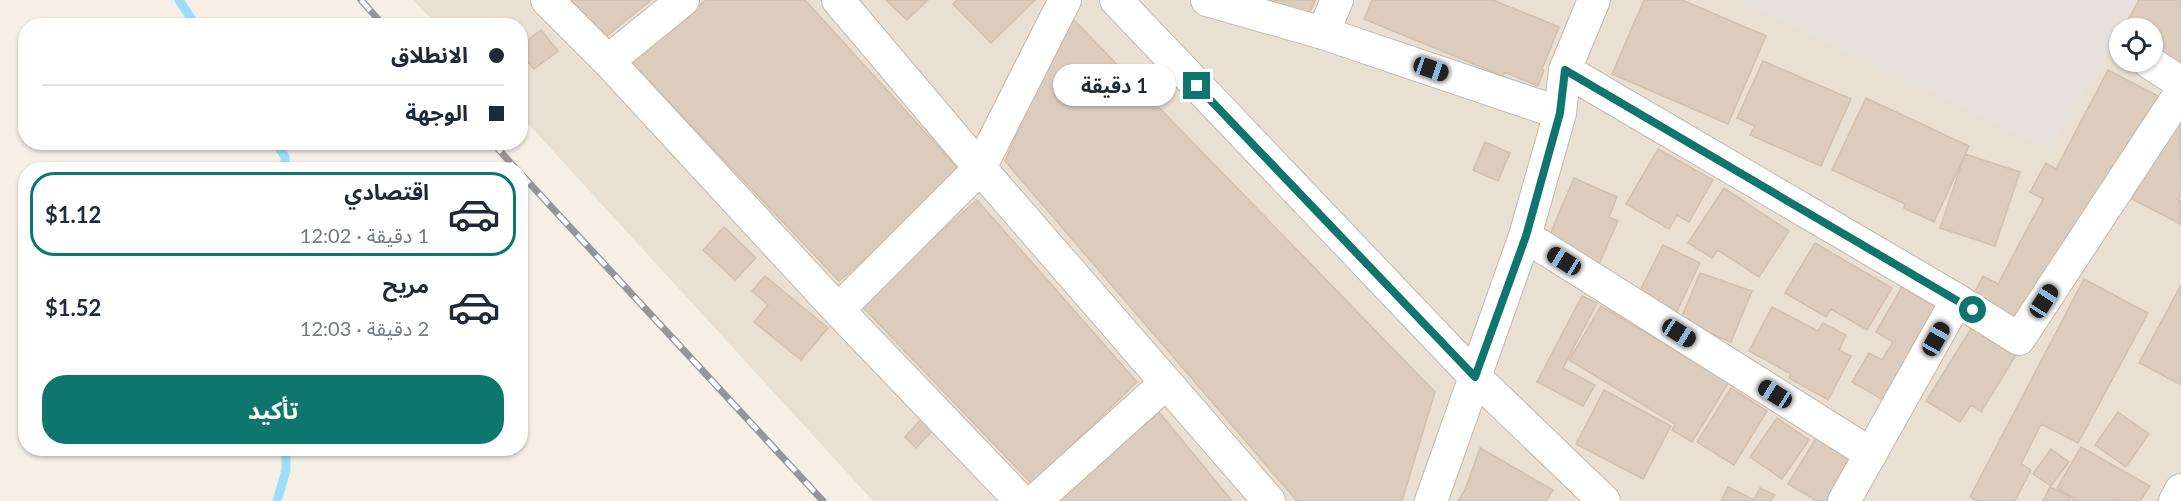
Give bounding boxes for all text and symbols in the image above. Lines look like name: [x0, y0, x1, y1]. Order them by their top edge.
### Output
map controls: [2109, 18, 2163, 72]
button: locate: [2109, 18, 2163, 72]
text: الانطلاق: [391, 41, 468, 68]
car: [1411, 55, 1451, 83]
callout: 1 دقيقة: [1053, 65, 1176, 107]
route end: [1183, 72, 1210, 99]
text: 1 دقيقة: [1081, 73, 1148, 97]
text: الوجهة: [405, 99, 468, 126]
text: اقتصادي: [344, 178, 429, 205]
icon: car: [447, 187, 501, 241]
text: $1.12: [45, 201, 101, 228]
text: 1 دقيقة · 12:02: [300, 223, 429, 247]
car: [1544, 244, 1584, 278]
text: مريح: [383, 271, 429, 298]
icon: car: [447, 280, 501, 334]
car: [2027, 281, 2061, 321]
text: $1.52: [45, 294, 101, 321]
route start: [1959, 296, 1986, 323]
text: 2 دقيقة · 12:03: [300, 316, 429, 340]
car: [1659, 316, 1699, 350]
car: [1919, 319, 1953, 359]
button: تأكيد: [42, 375, 504, 444]
car: [1755, 377, 1795, 411]

